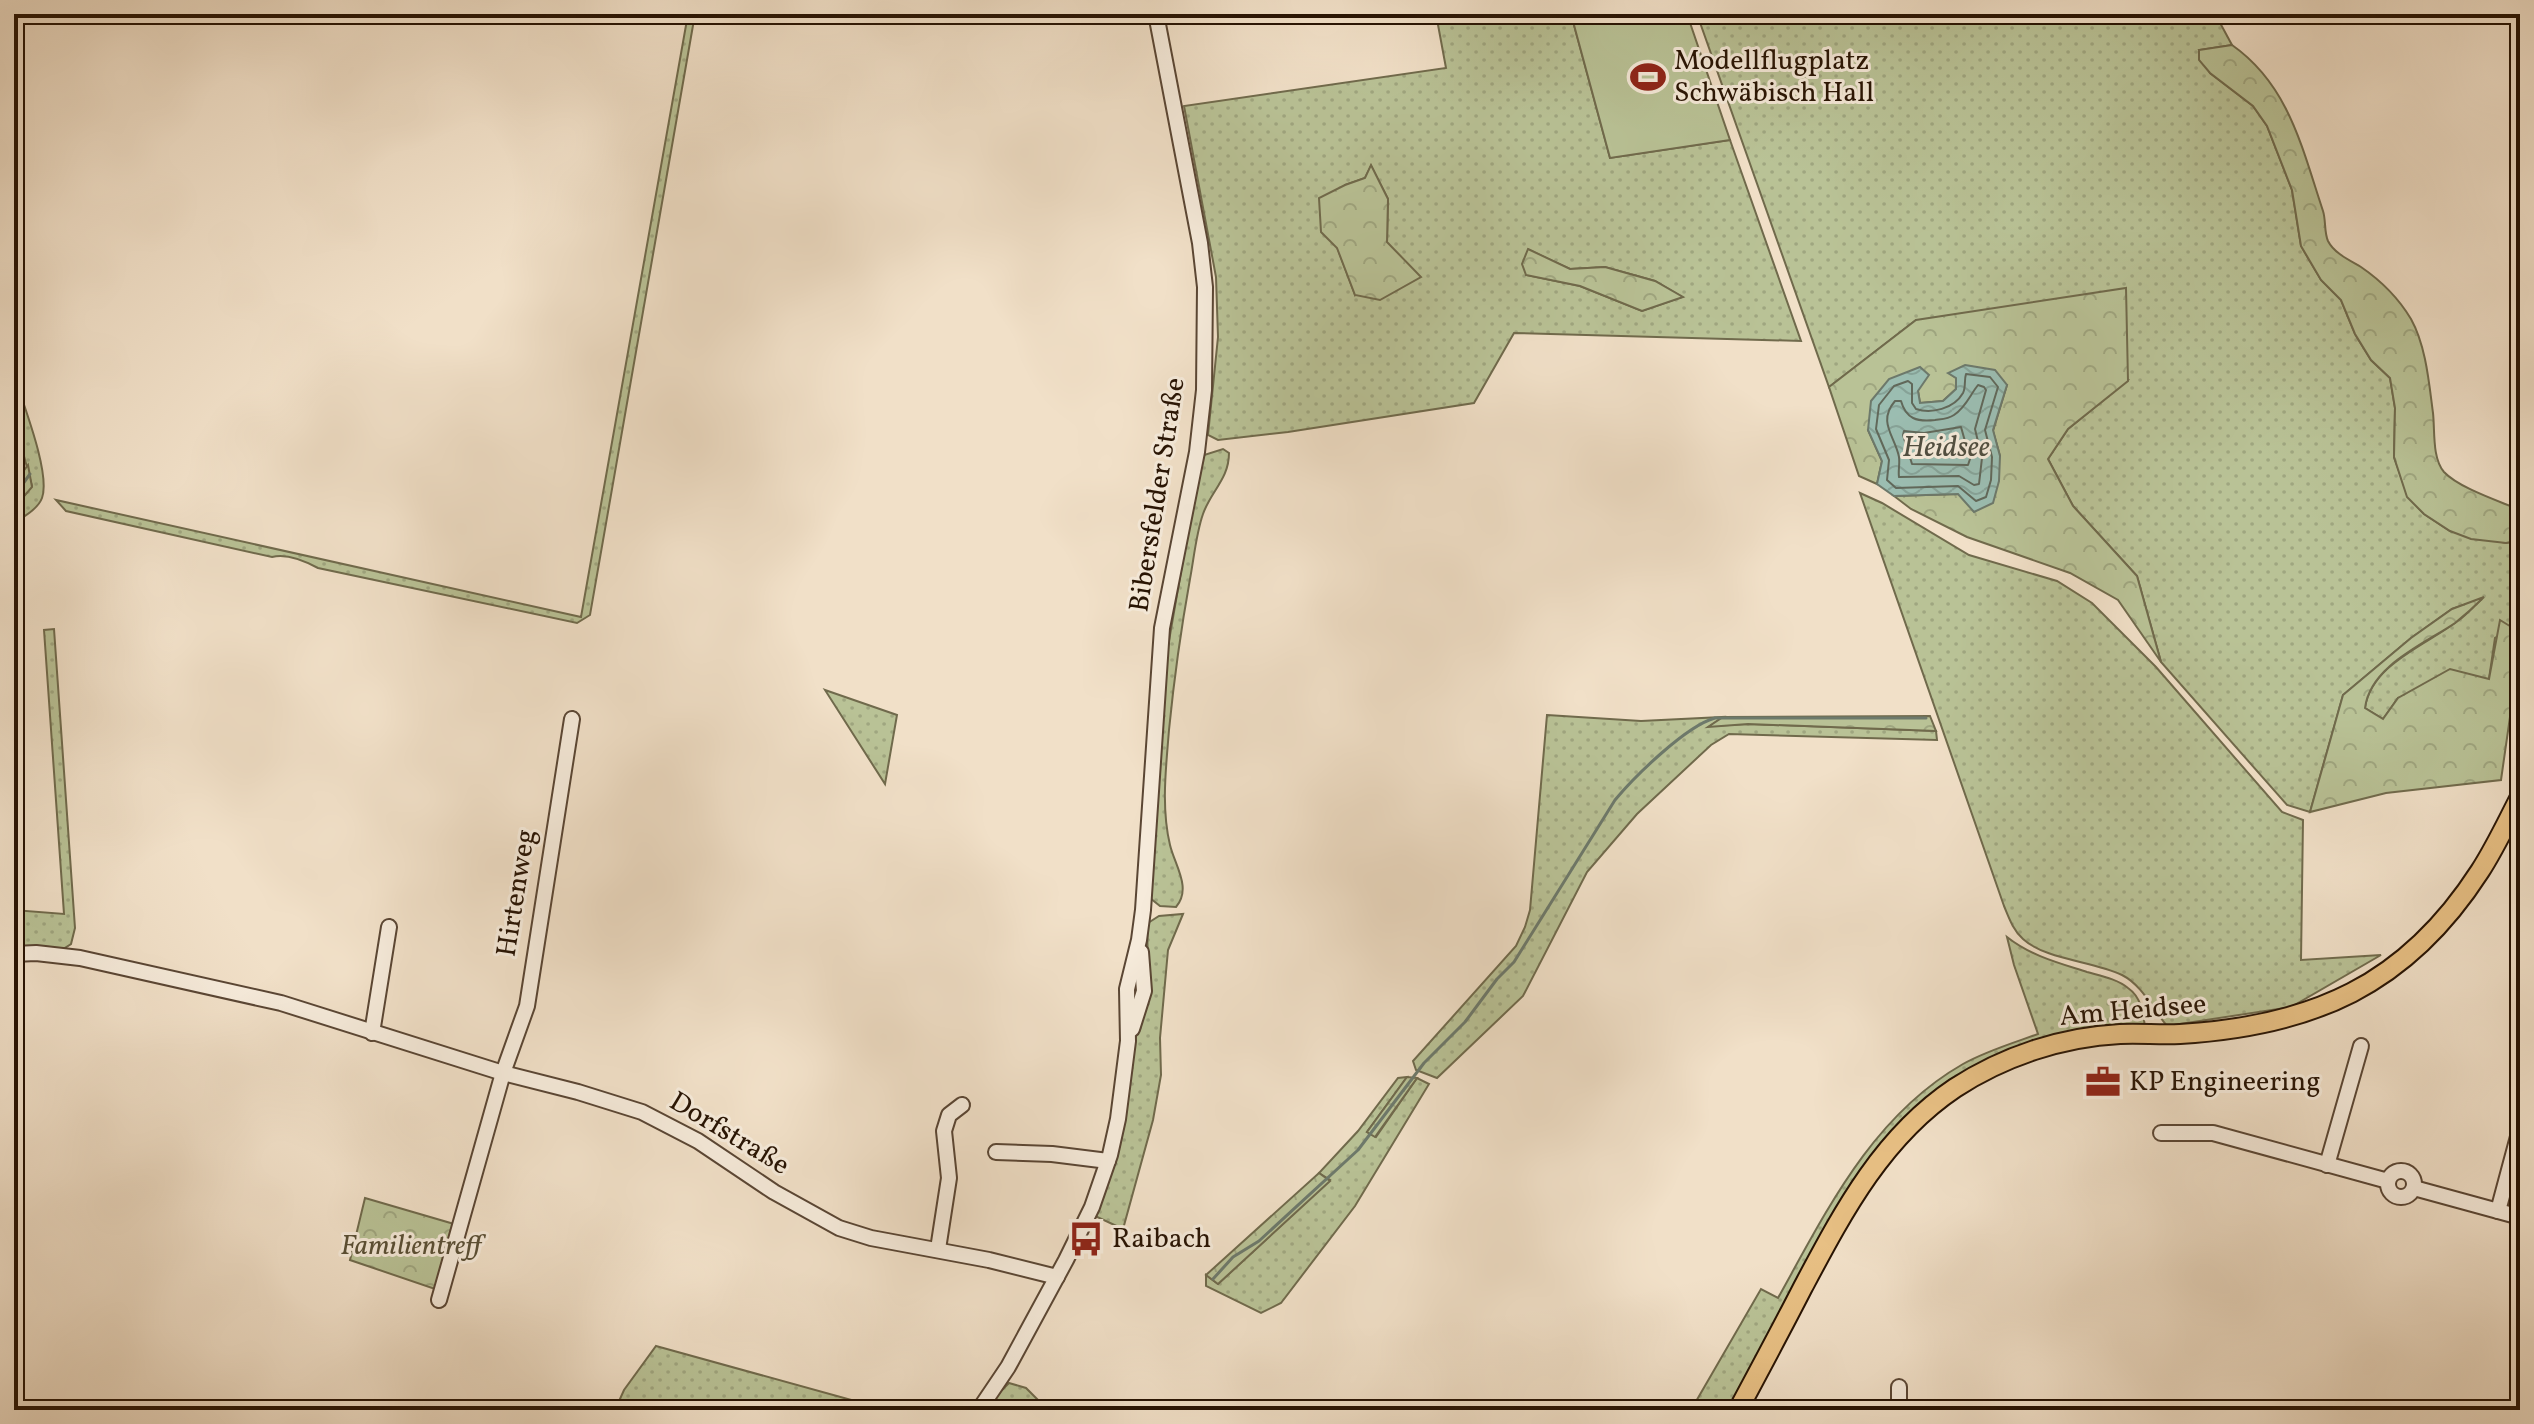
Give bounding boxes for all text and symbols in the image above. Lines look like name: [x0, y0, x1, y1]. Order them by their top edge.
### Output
place label: Modellflugplatz Schwäbisch Hall: [1674, 42, 1874, 113]
sports icon: Modellflugplatz Schwäbisch Hall: [1629, 58, 1667, 96]
street label: Bibersfelder Straße: [1120, 375, 1196, 615]
water label: Heidsee: [1902, 427, 1990, 469]
street label: Hirtenweg: [488, 826, 546, 960]
street label: Am Heidsee: [2058, 985, 2208, 1037]
office icon: KP Engineering: [2084, 1063, 2122, 1101]
place label: KP Engineering: [2129, 1063, 2321, 1102]
street label: Dorfstraße: [661, 1083, 797, 1185]
bus stop icon: Raibach: [1067, 1220, 1105, 1258]
place label: Raibach: [1112, 1220, 1211, 1259]
park label: Familientreff: [340, 1227, 487, 1266]

